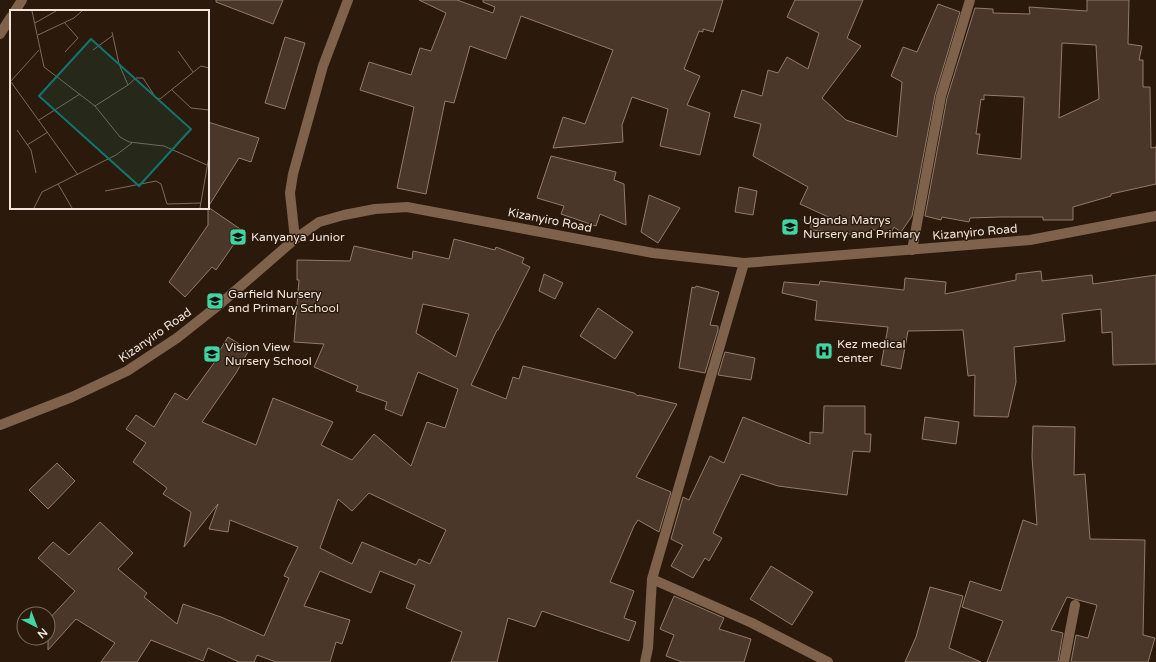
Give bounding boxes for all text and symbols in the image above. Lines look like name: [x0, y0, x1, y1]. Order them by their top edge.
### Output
inset map: [10, 10, 209, 209]
street label: Kizanyiro Road: [507, 205, 593, 235]
place label: Uganda Matrys Nursery and Primary: [803, 213, 921, 241]
school or university icon: Uganda Matrys Nursery and Primary: [780, 217, 800, 237]
street label: Kizanyiro Road: [932, 221, 1018, 243]
school or university icon: Kanyanya Junior: [228, 227, 248, 247]
place label: Kanyanya Junior: [251, 230, 345, 244]
place label: Garfield Nursery and Primary School: [228, 287, 339, 315]
school or university icon: Garfield Nursery and Primary School: [205, 291, 225, 311]
street label: Kizanyiro Road: [116, 305, 194, 365]
place label: Kez medical center: [837, 337, 905, 365]
place label: Vision View Nursery School: [225, 340, 312, 368]
hospital icon: Kez medical center: [814, 341, 834, 361]
school or university icon: Vision View Nursery School: [202, 344, 222, 364]
north arrow: [16, 606, 56, 646]
text: N: [35, 625, 50, 641]

